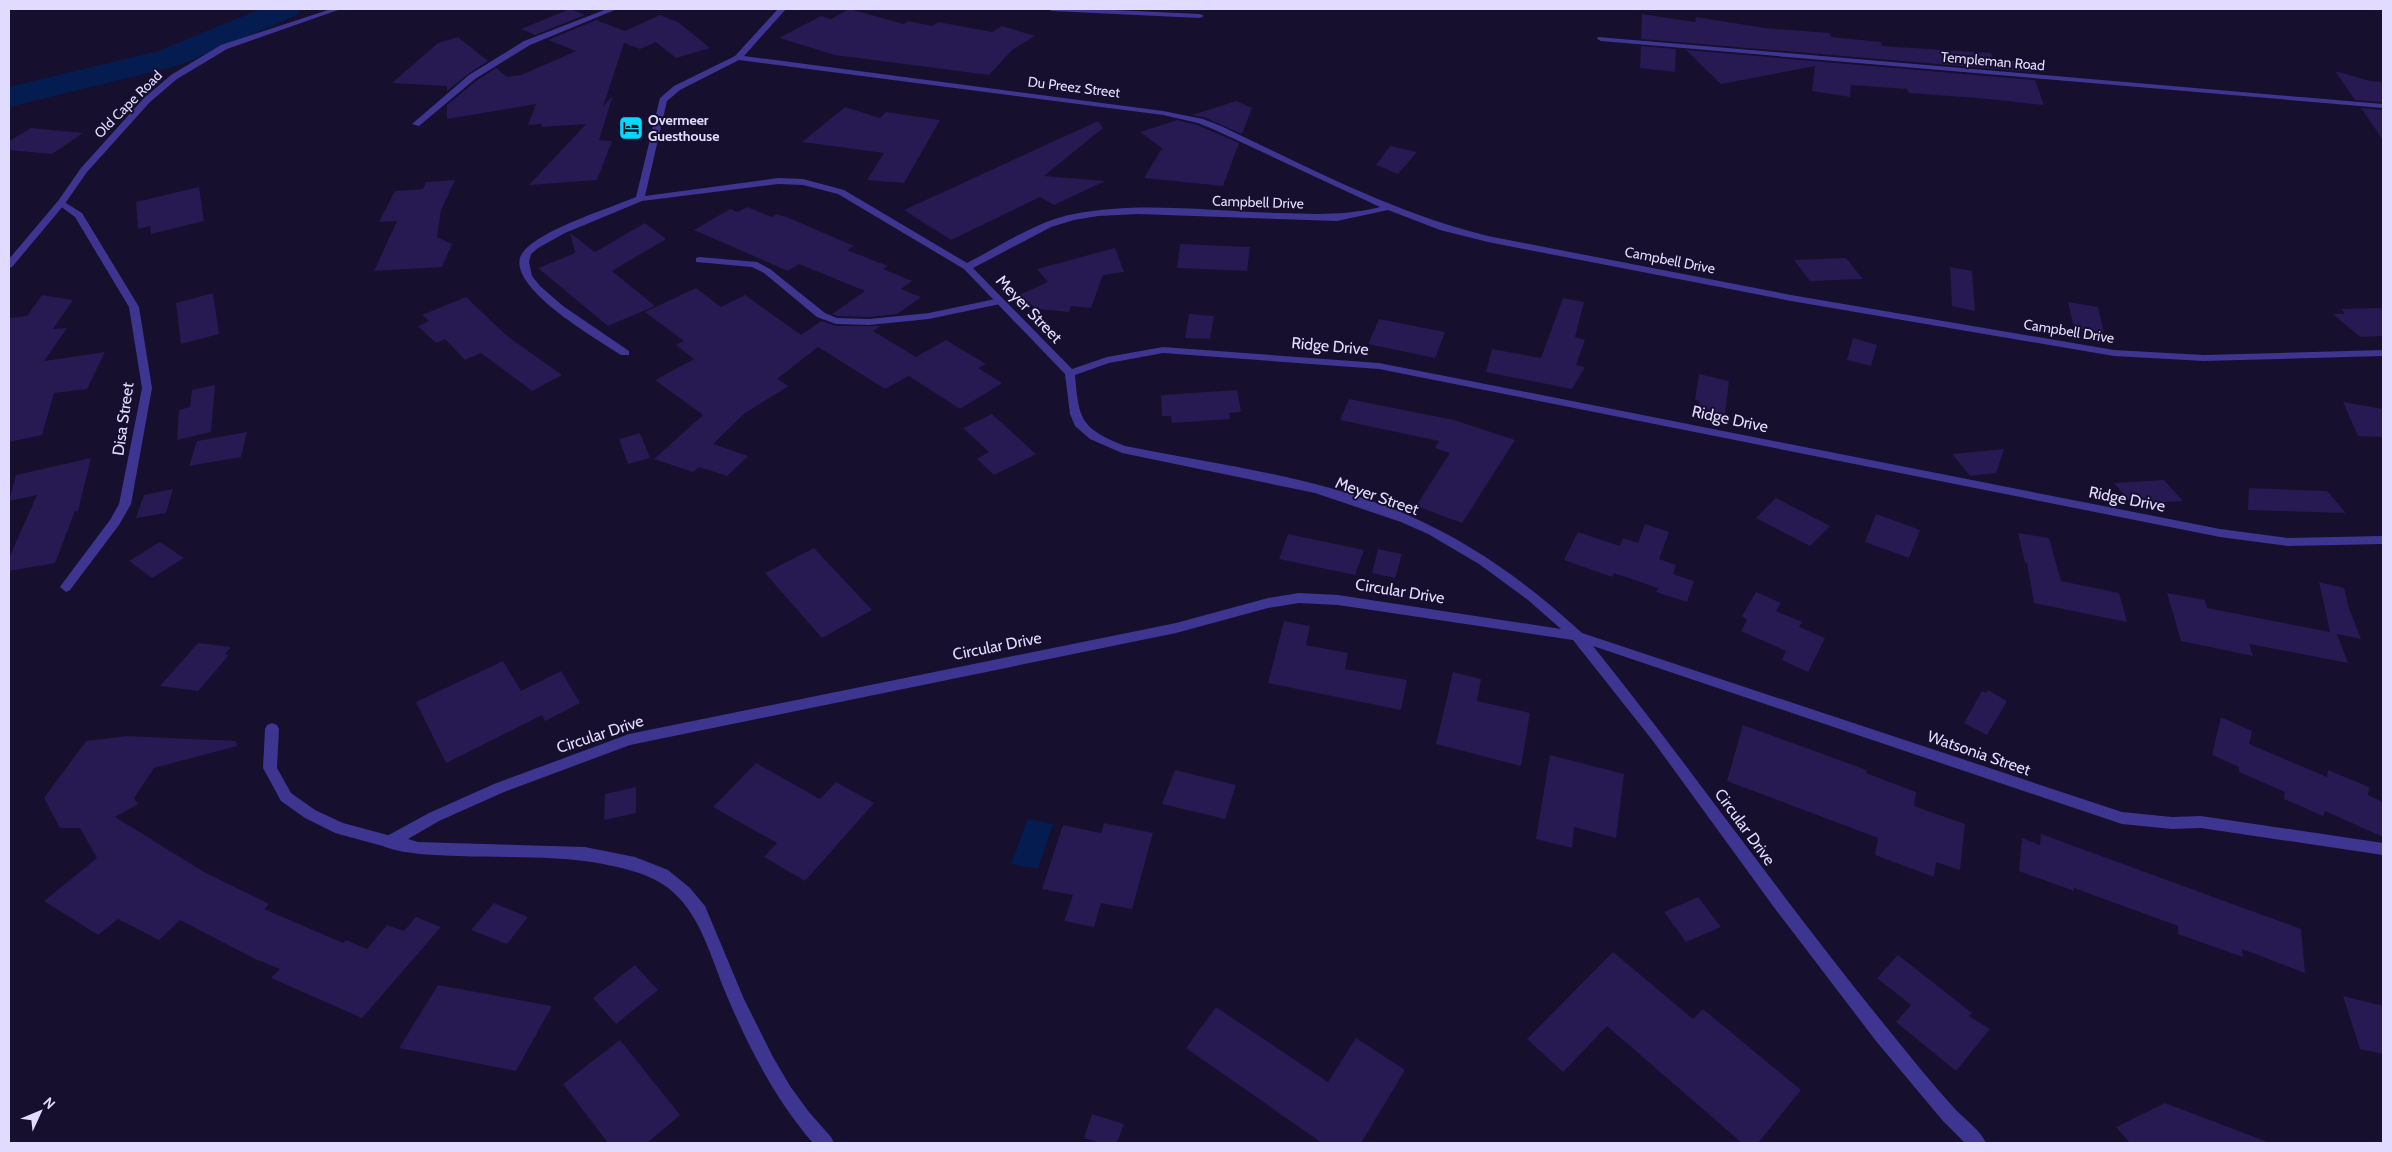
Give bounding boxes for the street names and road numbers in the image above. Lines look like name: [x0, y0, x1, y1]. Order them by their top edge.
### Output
street label: Templeman Road: [1940, 47, 2046, 75]
street label: Old Cape Road: [90, 66, 166, 142]
street label: Du Preez Street: [1027, 72, 1121, 102]
street label: Campbell Drive: [1212, 191, 1304, 213]
street label: Campbell Drive: [1623, 242, 1717, 278]
street label: Meyer Street: [992, 271, 1066, 347]
street label: Campbell Drive: [2022, 315, 2116, 347]
street label: Ridge Drive: [1291, 333, 1369, 359]
street label: Disa Street: [108, 380, 138, 457]
street label: Ridge Drive: [1690, 402, 1770, 436]
street label: Meyer Street: [1333, 473, 1422, 519]
street label: Ridge Drive: [2087, 482, 2167, 516]
street label: Circular Drive: [1354, 575, 1446, 607]
street label: Circular Drive: [951, 628, 1043, 664]
street label: Circular Drive: [554, 711, 646, 757]
street label: Watsonia Street: [1925, 727, 2034, 780]
street label: Circular Drive: [1711, 785, 1779, 869]

